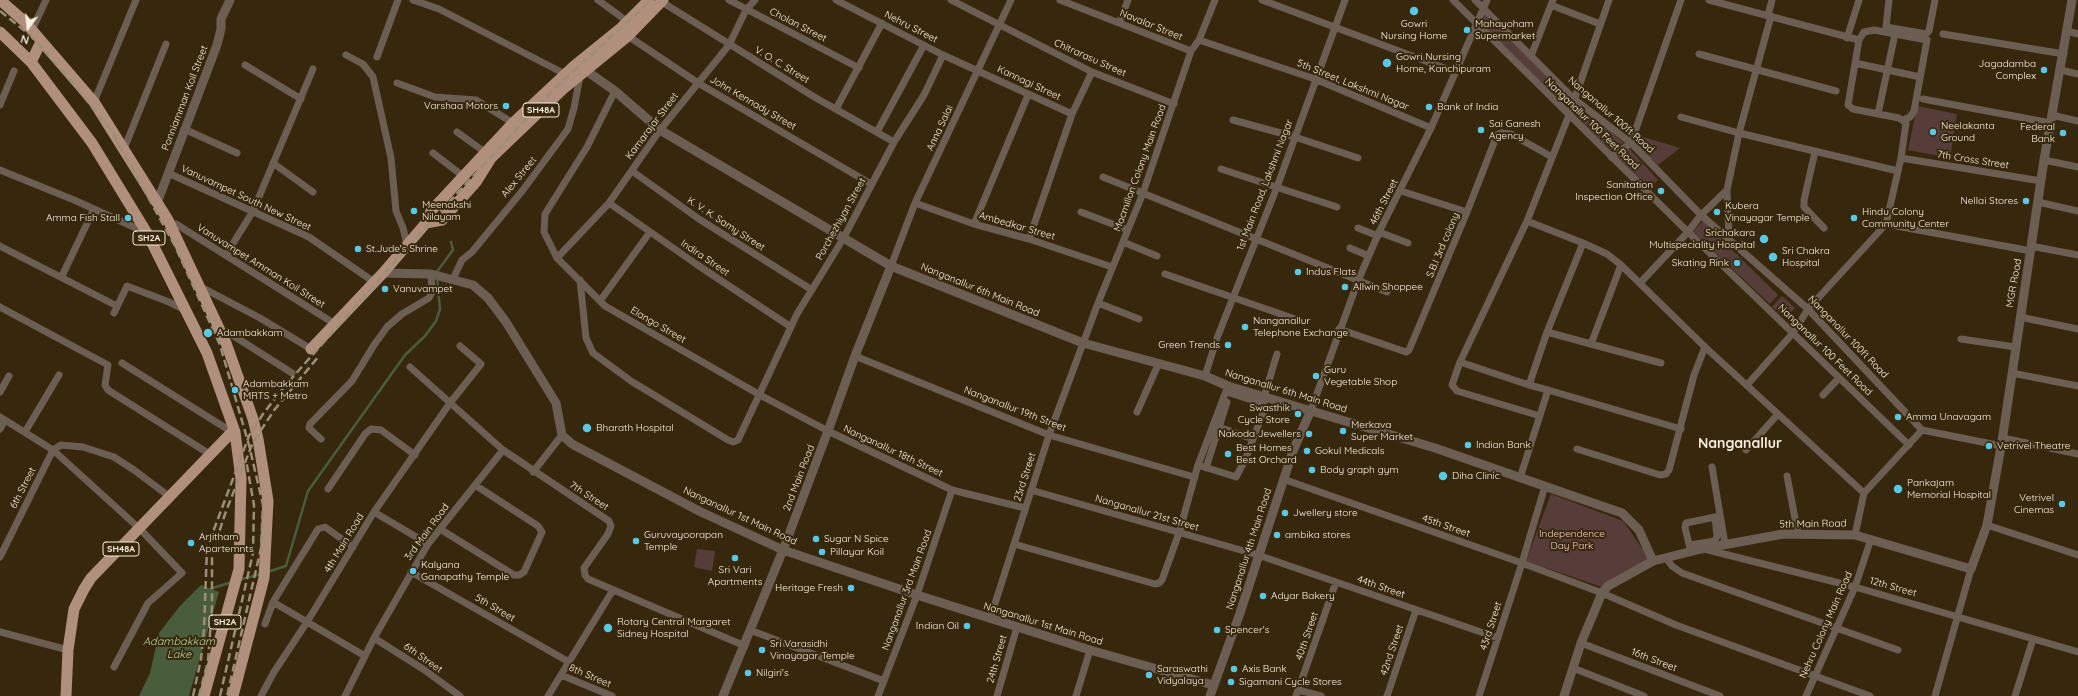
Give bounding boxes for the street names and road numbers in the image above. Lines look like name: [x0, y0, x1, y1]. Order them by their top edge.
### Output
street label: Cholan Street: [767, 5, 829, 45]
street label: Navalar Street: [1118, 7, 1184, 43]
street label: Nehru Street: [882, 8, 940, 46]
street label: Chitrarasu Street: [1052, 37, 1128, 79]
street label: Ponniamman Koil Street: [159, 44, 211, 152]
street label: V. O. C. Street: [752, 44, 812, 86]
street label: 5th Street, Lakshmi Nagar: [1295, 57, 1411, 113]
street label: Kannagi Street: [995, 63, 1063, 103]
street label: John Kennady Street: [708, 73, 798, 133]
street label: Nanganallur 100ft Road: [1565, 74, 1657, 156]
street label: Nanganallur 100 Feet Road: [1542, 76, 1642, 172]
street label: Kamarajar Street: [623, 90, 681, 162]
road number: SH48A: [523, 103, 559, 117]
street label: Anna Salai: [924, 103, 956, 153]
street label: Macmillon Colony Main Road: [1111, 103, 1169, 233]
street label: 1st Main Road, Lakshmi Nagar: [1234, 118, 1296, 252]
street label: 7th Cross Street: [1936, 148, 2010, 172]
street label: Alex Street: [499, 154, 539, 200]
street label: Vanuvampet South New Street: [179, 163, 313, 233]
street label: Porchezhiyan Street: [813, 176, 869, 262]
street label: 46th Street: [1367, 177, 1401, 227]
street label: K. V. K. Samy Street: [685, 194, 767, 254]
street label: Ambedkar Street: [978, 209, 1056, 243]
street label: S.B.I 3rd colony: [1424, 211, 1462, 279]
street label: Vanuvampet Amman Koil Street: [195, 222, 327, 310]
road number: SH2A: [133, 231, 165, 245]
street label: Indira Street: [678, 237, 732, 279]
street label: MGR Road: [2004, 258, 2024, 308]
street label: Nanganallur 6th Main Road: [919, 261, 1041, 319]
street label: Nanganallur 100ft Road: [1805, 293, 1891, 381]
street label: Nanganallur 100 Feet Road: [1775, 302, 1875, 398]
street label: Elango Street: [628, 304, 688, 346]
street label: Nanganallur 6th Main Road: [1224, 367, 1348, 415]
street label: Nanganallur 19th Street: [962, 384, 1068, 434]
street label: Nanganallur 18th Street: [841, 423, 945, 479]
street label: 2nd Main Road: [781, 443, 817, 513]
street label: 23rd Street: [1011, 451, 1039, 503]
street label: 6th Street: [8, 465, 38, 511]
street label: 7th Street: [567, 479, 611, 513]
street label: Nanganallur 1st Main Road: [681, 484, 799, 548]
street label: Nanganallur 4th Main Road: [1224, 487, 1274, 611]
street label: Nanganallur 21st Street: [1094, 492, 1200, 534]
street label: 3rd Main Road: [402, 501, 452, 563]
street label: 4th Main Road: [322, 511, 366, 575]
street label: 45th Street: [1420, 512, 1472, 540]
street label: 5th Main Road: [1779, 517, 1847, 531]
street label: Nanganallur 3rd Main Road: [880, 528, 934, 652]
road number: SH48A: [103, 542, 139, 556]
street label: Nehru Colony Main Road: [1797, 570, 1855, 680]
street label: 44th Street: [1356, 573, 1406, 601]
street label: 12th Street: [1868, 575, 1918, 599]
street label: 5th Street: [473, 592, 517, 624]
street label: Nanganallur 1st Main Road: [982, 600, 1104, 648]
street label: 43rd Street: [1478, 600, 1504, 652]
street label: 40th Street: [1293, 610, 1321, 662]
road number: SH2A: [209, 615, 241, 629]
street label: 42nd Street: [1378, 623, 1406, 677]
street label: 24th Street: [984, 633, 1010, 685]
street label: 6th Street: [401, 640, 445, 676]
street label: 16th Street: [1629, 646, 1679, 674]
street label: 8th Street: [567, 662, 613, 690]

